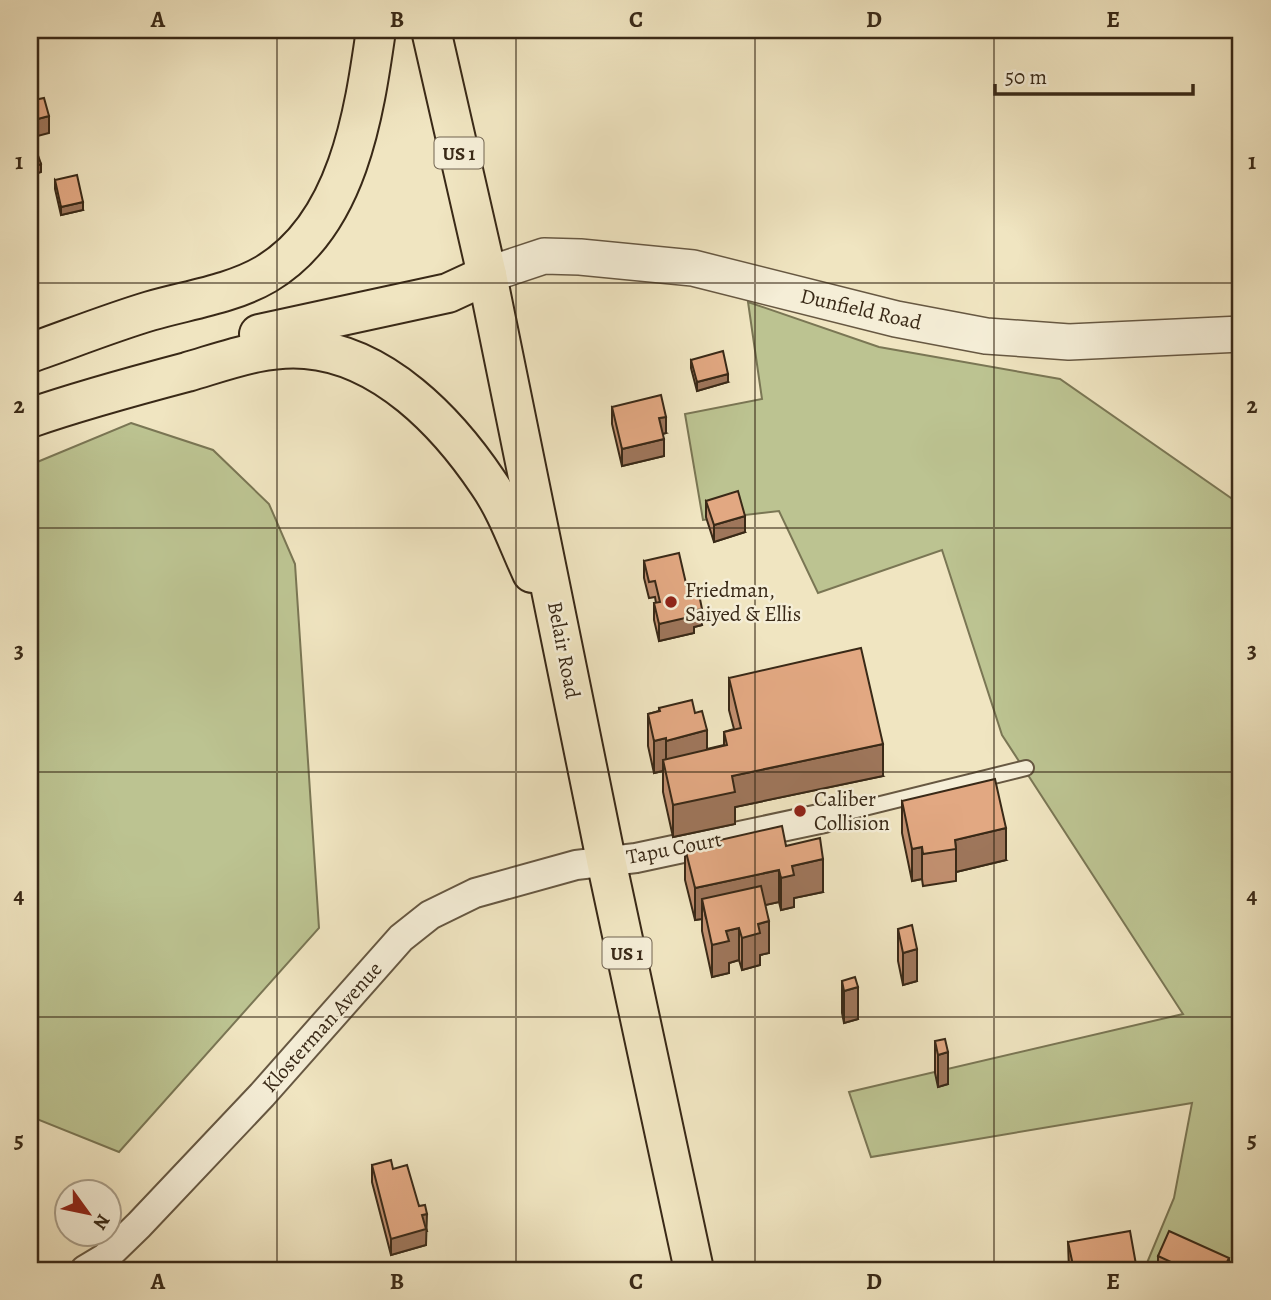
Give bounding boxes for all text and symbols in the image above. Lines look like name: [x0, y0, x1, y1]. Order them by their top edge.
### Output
text: A: [150, 4, 166, 35]
text: B: [390, 4, 404, 35]
text: C: [629, 4, 643, 35]
text: D: [866, 4, 882, 35]
text: E: [1106, 4, 1120, 35]
scale bar: [995, 52, 1192, 96]
text: 50 m: [1005, 63, 1047, 91]
road number: US 1: [434, 138, 484, 168]
text: 1: [15, 146, 23, 177]
text: 1: [1248, 146, 1256, 177]
street label: Dunfield Road: [798, 281, 925, 337]
text: 2: [13, 390, 25, 421]
text: 2: [1246, 390, 1258, 421]
place label: Friedman, Saiyed & Ellis: [685, 576, 801, 628]
marker: Friedman, Saiyed & Ellis: [663, 594, 679, 610]
street label: Belair Road: [541, 599, 587, 702]
text: 3: [14, 635, 24, 666]
text: 3: [1247, 635, 1257, 666]
place label: Caliber Collision: [814, 785, 890, 837]
marker: Caliber Collision: [792, 803, 808, 819]
street label: Tapu Court: [624, 825, 724, 871]
text: 4: [14, 880, 25, 911]
text: 4: [1247, 880, 1258, 911]
road number: US 1: [602, 937, 652, 968]
street label: Klosterman Avenue: [256, 956, 388, 1098]
text: 5: [14, 1124, 24, 1155]
text: 5: [1247, 1124, 1257, 1155]
north arrow: [52, 1178, 122, 1248]
text: N: [87, 1209, 116, 1235]
text: A: [150, 1266, 166, 1297]
text: B: [390, 1266, 404, 1297]
text: C: [629, 1266, 643, 1297]
text: D: [866, 1266, 882, 1297]
text: E: [1106, 1266, 1120, 1297]

